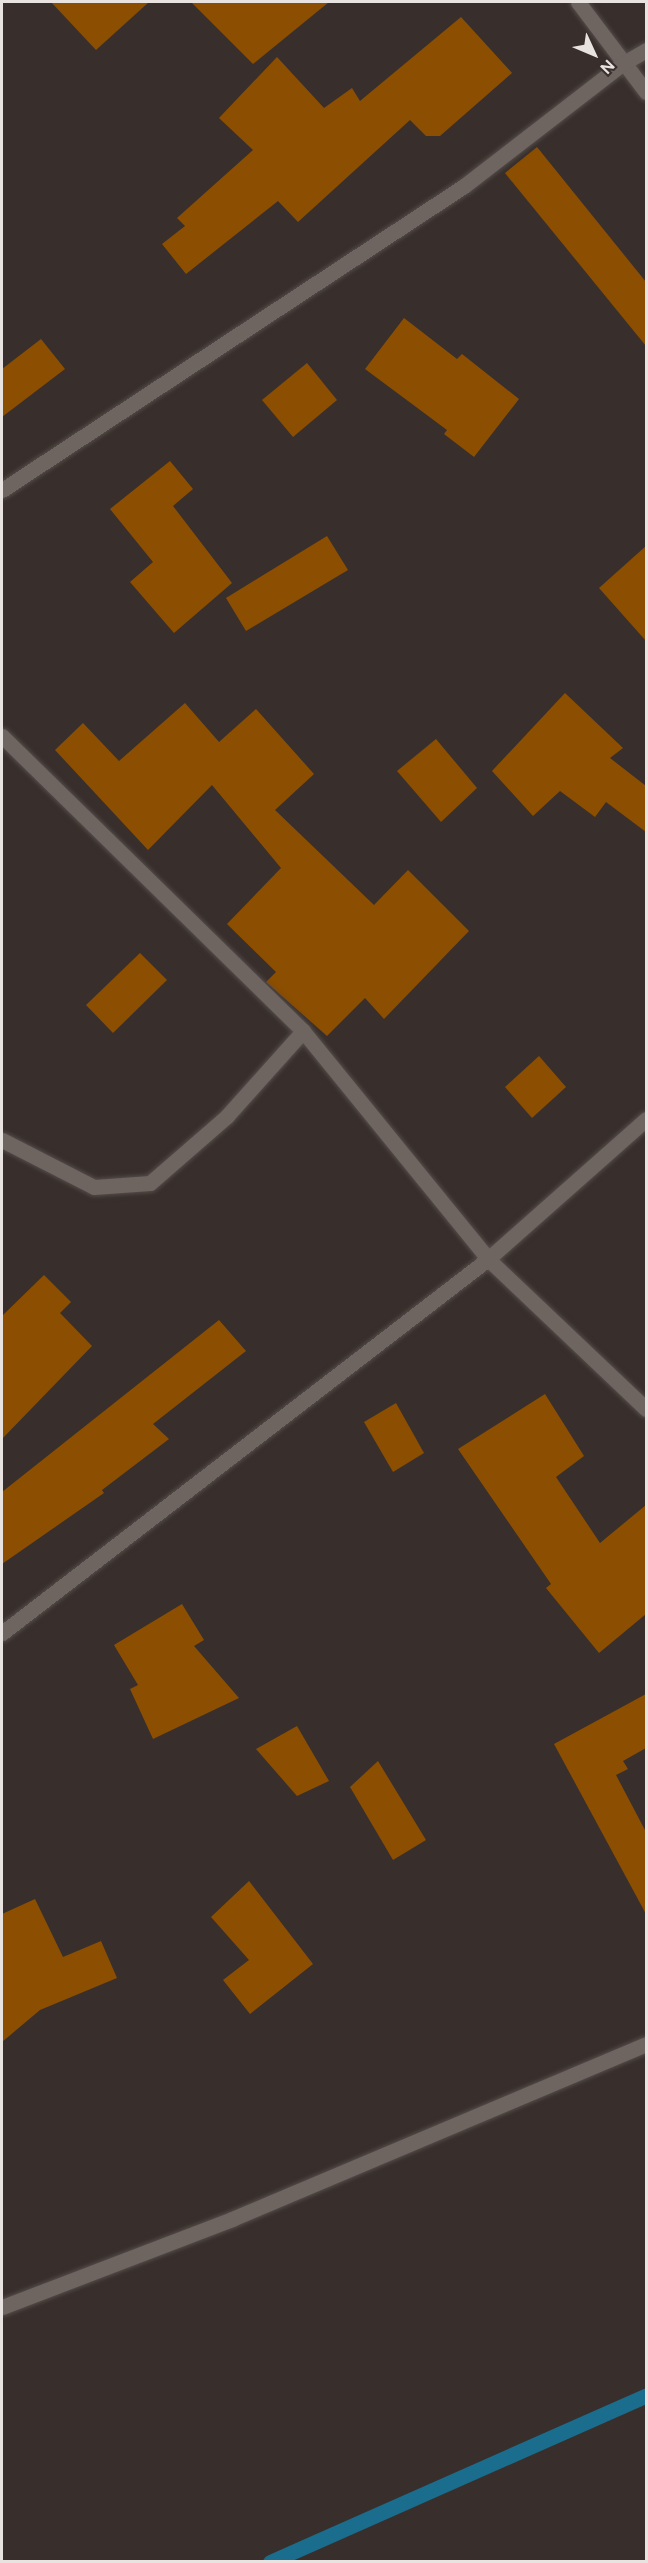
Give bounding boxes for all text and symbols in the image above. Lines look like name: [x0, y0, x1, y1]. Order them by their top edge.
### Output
north arrow: [564, 24, 624, 84]
text: N: [596, 56, 618, 78]

